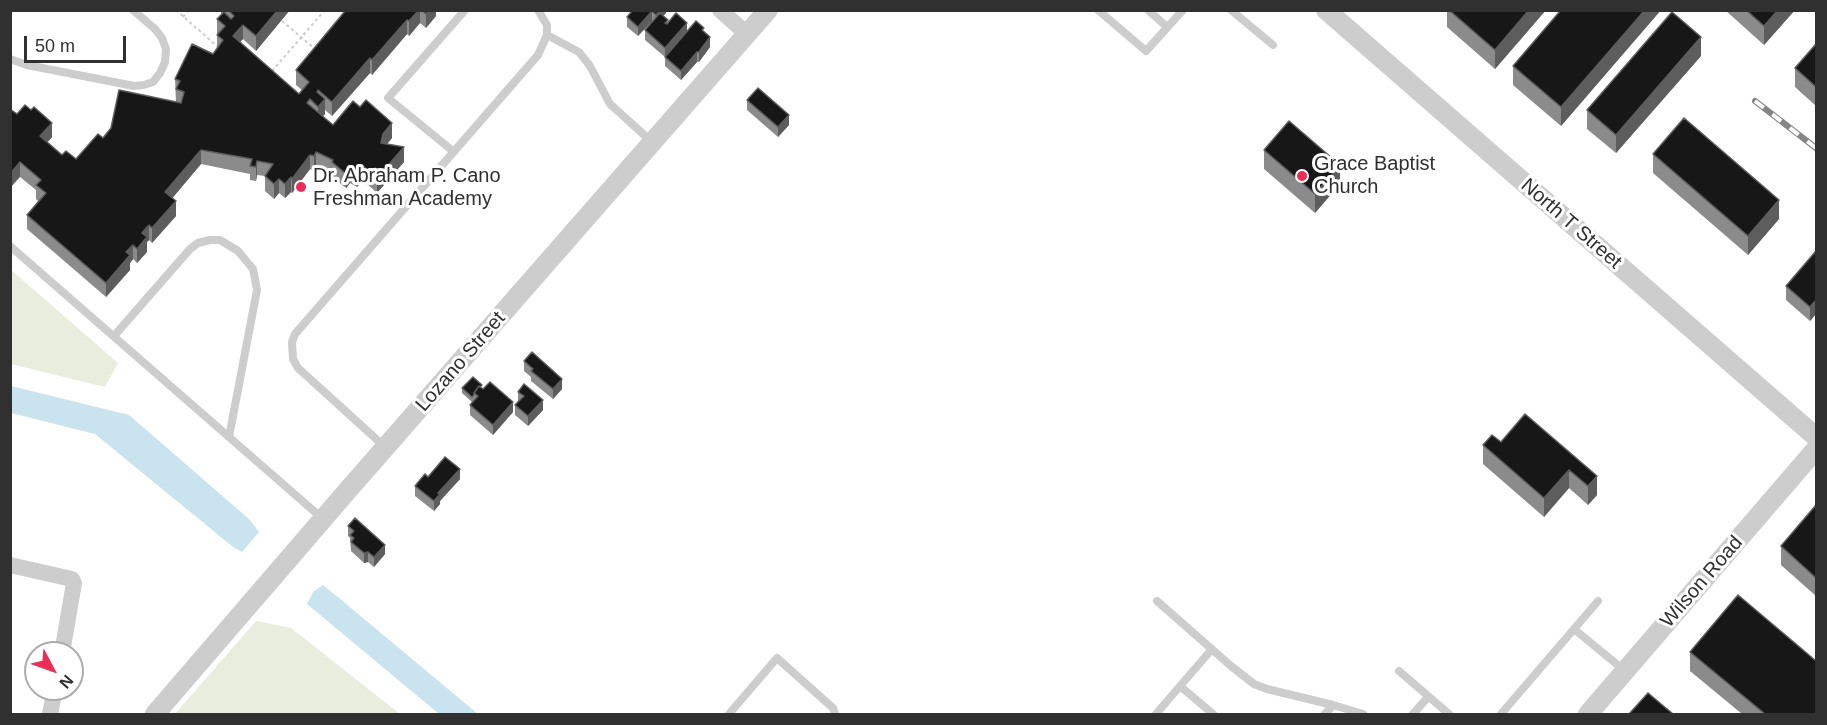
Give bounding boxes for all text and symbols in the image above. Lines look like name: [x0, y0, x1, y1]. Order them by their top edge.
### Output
scale bar: [27, 24, 129, 62]
text: 50 m: [35, 36, 75, 56]
place label: Grace Baptist Church: [1314, 152, 1435, 199]
place label: Dr. Abraham P. Cano Freshman Academy: [313, 164, 501, 211]
marker: Grace Baptist Church: [1295, 169, 1309, 183]
street label: North T Street: [1516, 174, 1626, 274]
marker: Dr. Abraham P. Cano Freshman Academy: [294, 180, 308, 194]
street label: Lozano Street: [411, 307, 511, 417]
street label: Wilson Road: [1656, 531, 1748, 633]
north arrow: [24, 641, 84, 701]
text: N: [56, 672, 77, 692]

